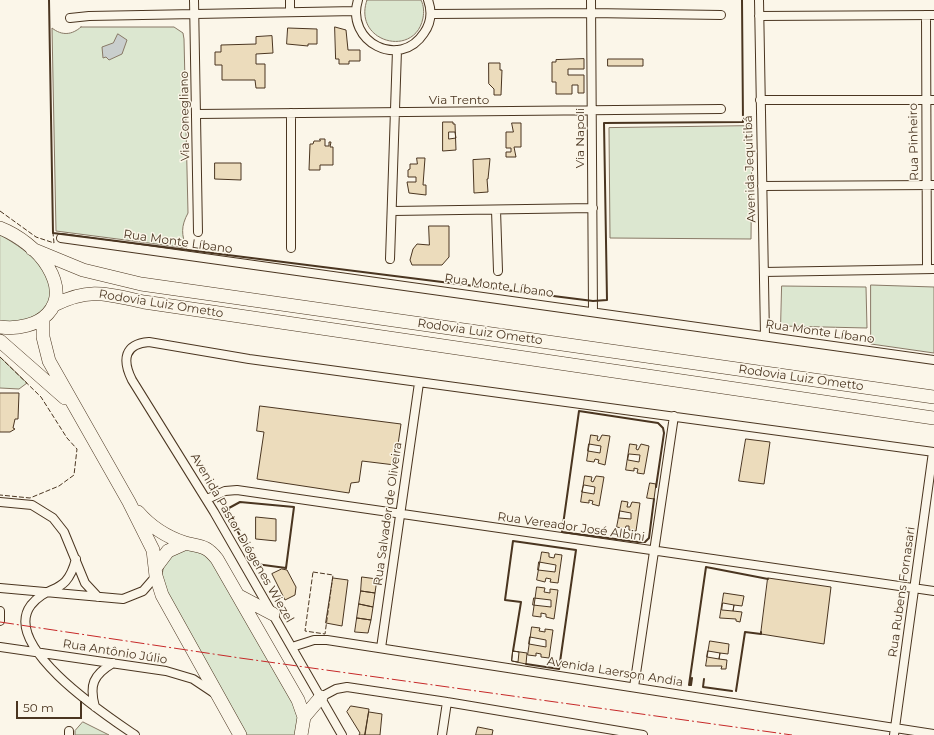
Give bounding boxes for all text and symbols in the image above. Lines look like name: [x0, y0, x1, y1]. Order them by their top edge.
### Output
street label: Via Conegliano: [177, 71, 193, 161]
street label: Via Trento: [429, 93, 489, 107]
street label: Rua Pinheiro: [906, 103, 922, 181]
street label: Via Napoli: [573, 108, 587, 168]
street label: Avenida Jequitibá: [741, 115, 759, 223]
street label: Rua Monte Líbano: [122, 227, 234, 257]
street label: Rua Monte Líbano: [443, 271, 555, 301]
street label: Rodovia Luiz Ometto: [98, 287, 224, 321]
street label: Rodovia Luiz Ometto: [417, 316, 543, 348]
street label: Rua Monte Líbano: [764, 317, 876, 347]
street label: Rodovia Luiz Ometto: [738, 362, 864, 394]
street label: Rua Salvador de Oliveira: [371, 441, 405, 587]
street label: Avenida Pastor Diógenes Wiezel: [187, 451, 297, 625]
street label: Rua Vereador José Albini: [496, 510, 646, 544]
street label: Rua Rubens Fornasari: [886, 526, 918, 658]
street label: Rua Antônio Júlio: [62, 637, 168, 667]
street label: Avenida Laerson Andia: [546, 654, 684, 690]
scale bar: [18, 693, 84, 719]
text: 50 m: [23, 700, 54, 715]

